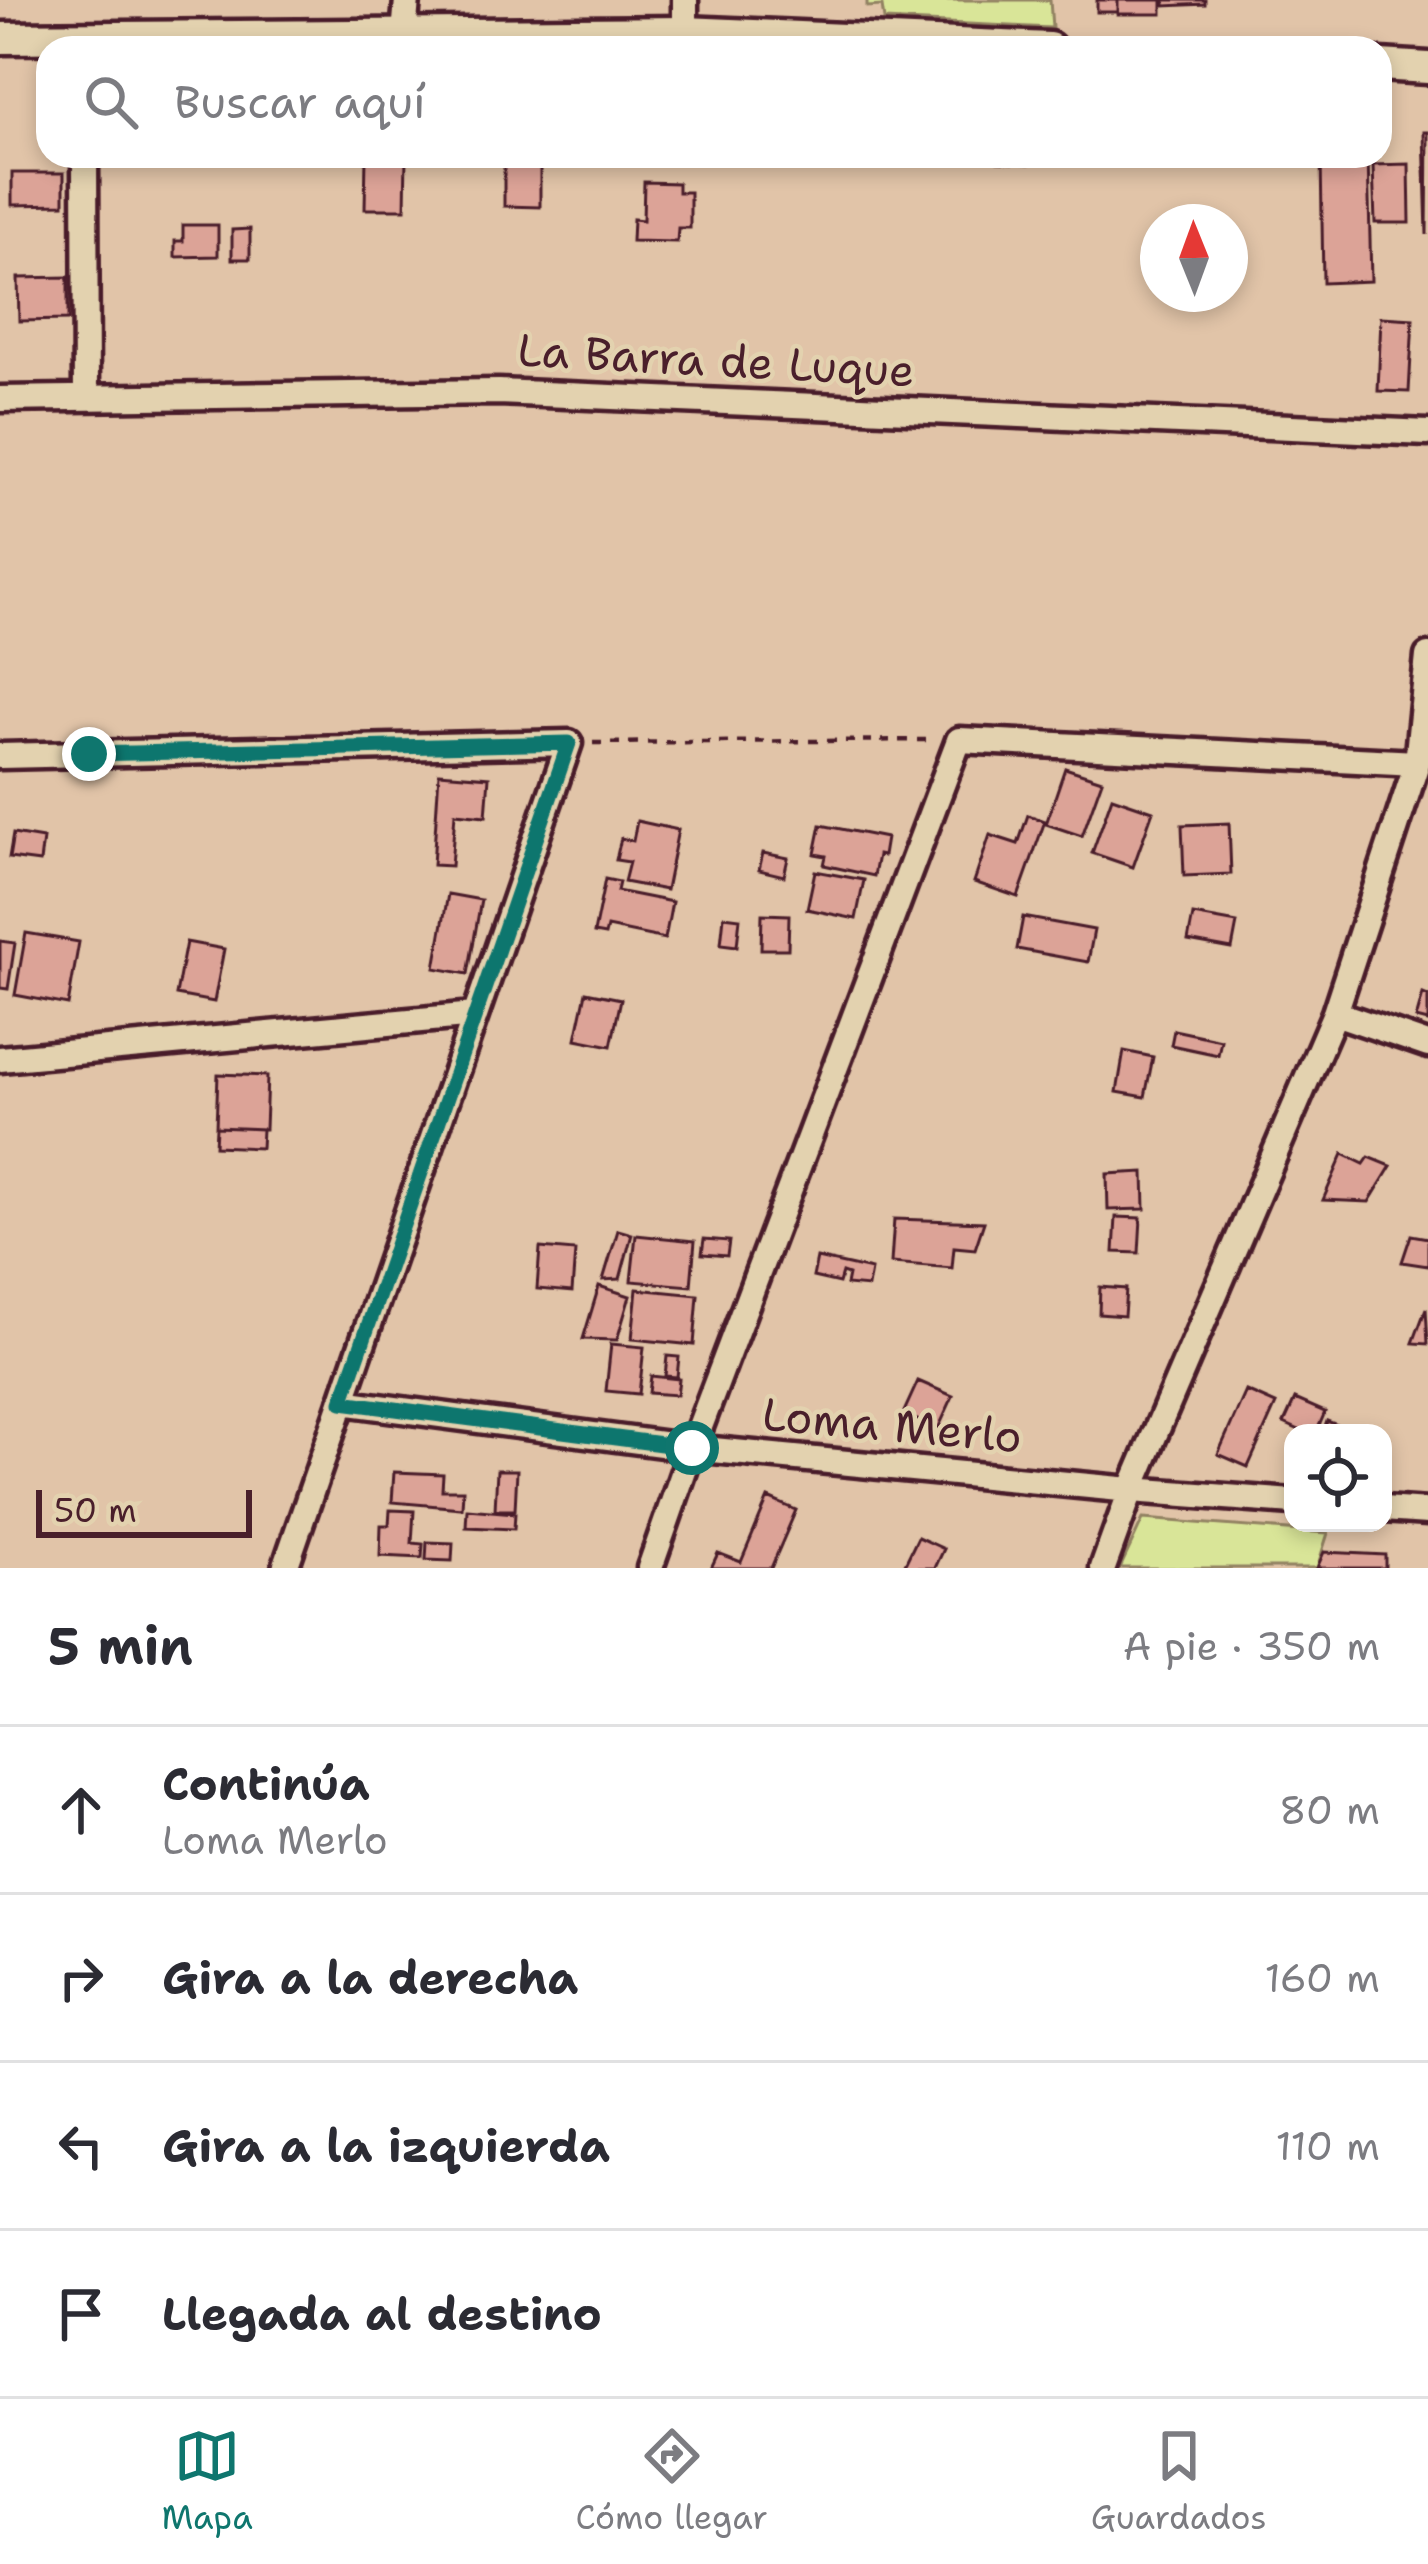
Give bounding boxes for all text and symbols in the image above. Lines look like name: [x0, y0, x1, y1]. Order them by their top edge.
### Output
search box: [36, 36, 1392, 168]
icon: search: [78, 69, 144, 135]
text: Buscar aquí: [174, 72, 426, 132]
north arrow: [1140, 204, 1248, 312]
street label: La Barra de Luque: [516, 320, 916, 400]
route end: [62, 727, 116, 781]
street label: Loma Merlo: [760, 1384, 1024, 1466]
route start: [665, 1421, 719, 1475]
map controls: [1284, 1424, 1392, 1532]
button: locate: [1284, 1424, 1392, 1532]
scale bar: [36, 1484, 252, 1537]
text: 50 m: [54, 1488, 137, 1533]
text: 5 min: [48, 1612, 193, 1680]
text: A pie · 350 m: [1123, 1620, 1380, 1672]
text: Continúa: [162, 1754, 370, 1814]
icon: ahead: [48, 1777, 114, 1843]
text: 80 m: [1279, 1784, 1380, 1836]
text: Loma Merlo: [162, 1814, 388, 1866]
icon: right: [48, 1945, 114, 2011]
text: Gira a la derecha: [162, 1948, 578, 2008]
text: 160 m: [1265, 1952, 1380, 2004]
icon: left: [48, 2113, 114, 2179]
text: Gira a la izquierda: [162, 2116, 610, 2176]
text: 110 m: [1276, 2120, 1380, 2172]
icon: arrive: [48, 2281, 114, 2347]
text: Llegada al destino: [162, 2284, 602, 2344]
tab: Mapa: [161, 2423, 253, 2540]
tab: Cómo llegar: [576, 2423, 768, 2540]
tab: Guardados: [1091, 2423, 1267, 2540]

